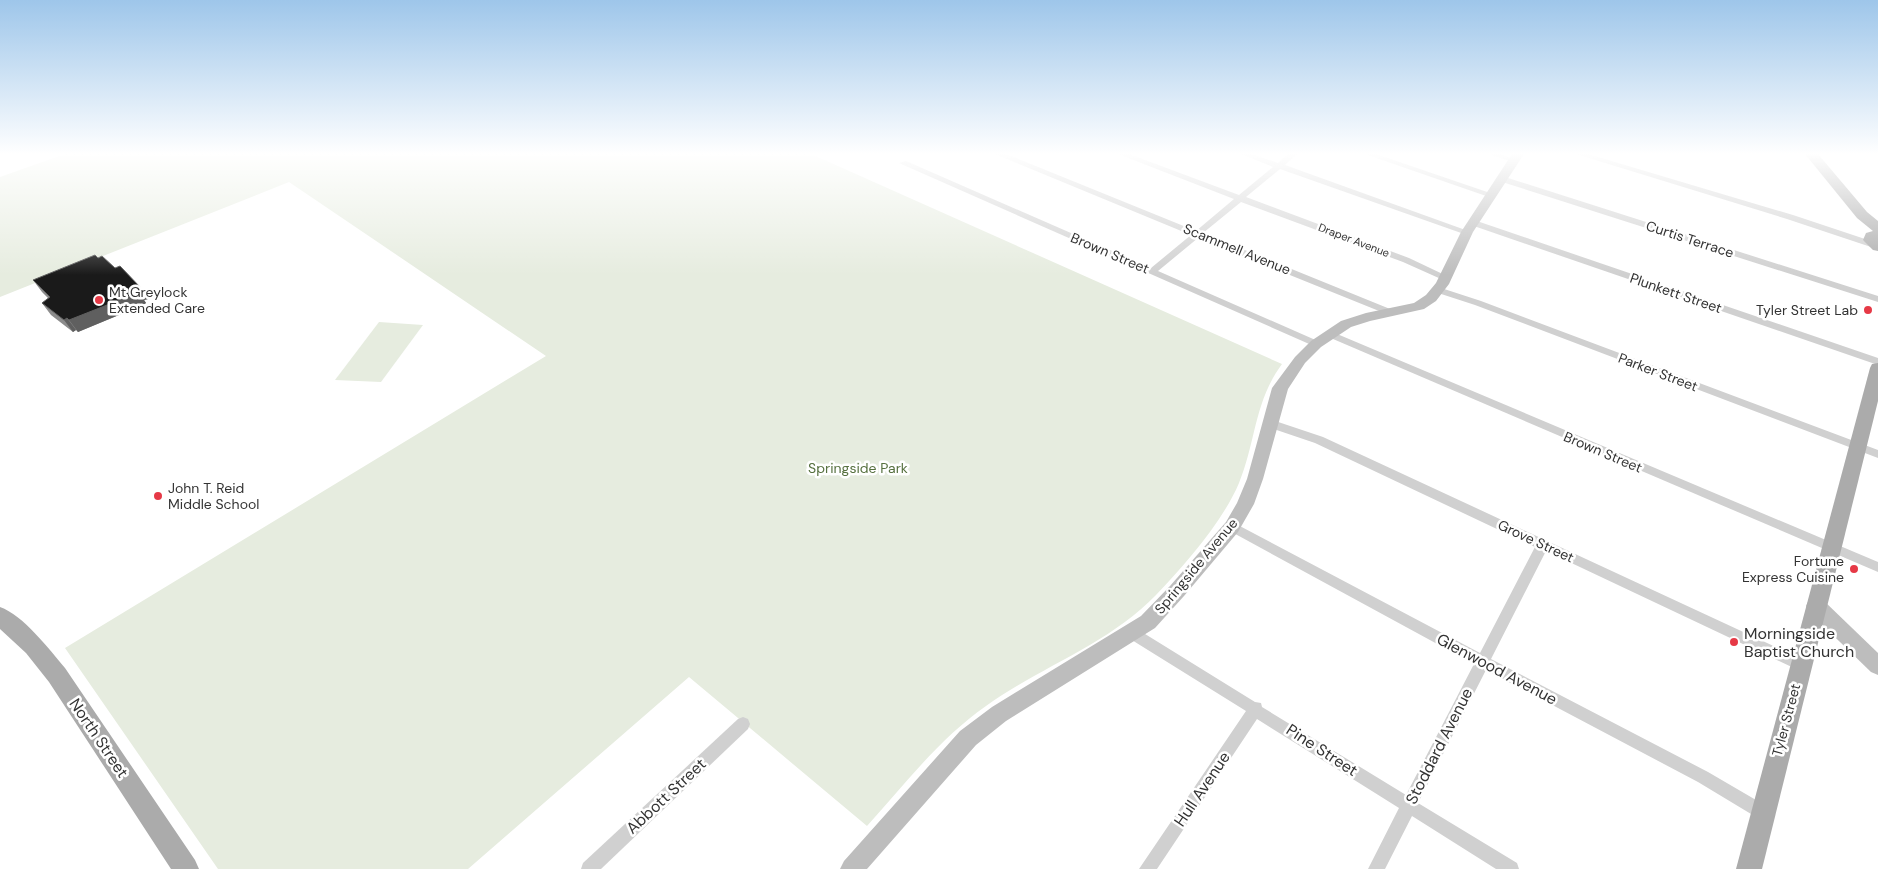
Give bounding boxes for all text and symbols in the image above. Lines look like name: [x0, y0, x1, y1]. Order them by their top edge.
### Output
street label: Curtis Terrace: [1644, 216, 1736, 262]
street label: Scammell Avenue: [1181, 219, 1293, 279]
street label: Draper Avenue: [1316, 220, 1392, 260]
street label: Brown Street: [1068, 228, 1152, 278]
street label: Plunkett Street: [1628, 269, 1724, 317]
place label: Mt Greylock Extended Care: [109, 283, 205, 317]
marker: Mt Greylock Extended Care: [93, 294, 105, 306]
place label: Tyler Street Lab: [1756, 301, 1858, 319]
marker: Tyler Street Lab: [1862, 304, 1874, 316]
street label: Parker Street: [1616, 349, 1700, 395]
street label: Brown Street: [1561, 427, 1645, 477]
park label: Springside Park: [808, 459, 908, 477]
place label: John T. Reid Middle School: [168, 479, 259, 513]
marker: John T. Reid Middle School: [152, 490, 164, 502]
street label: Springside Avenue: [1151, 514, 1241, 618]
street label: Grove Street: [1495, 516, 1577, 566]
place label: Fortune Express Cuisine: [1742, 552, 1844, 586]
marker: Fortune Express Cuisine: [1848, 563, 1860, 575]
place label: Morningside Baptist Church: [1744, 623, 1854, 662]
street label: Glenwood Avenue: [1433, 628, 1561, 710]
marker: Morningside Baptist Church: [1728, 636, 1740, 648]
street label: Tyler Street: [1768, 682, 1804, 758]
street label: Stoddard Avenue: [1401, 684, 1477, 808]
street label: North Street: [65, 694, 133, 782]
street label: Pine Street: [1282, 719, 1362, 781]
street label: Hull Avenue: [1169, 748, 1235, 830]
street label: Abbott Street: [622, 754, 710, 838]

